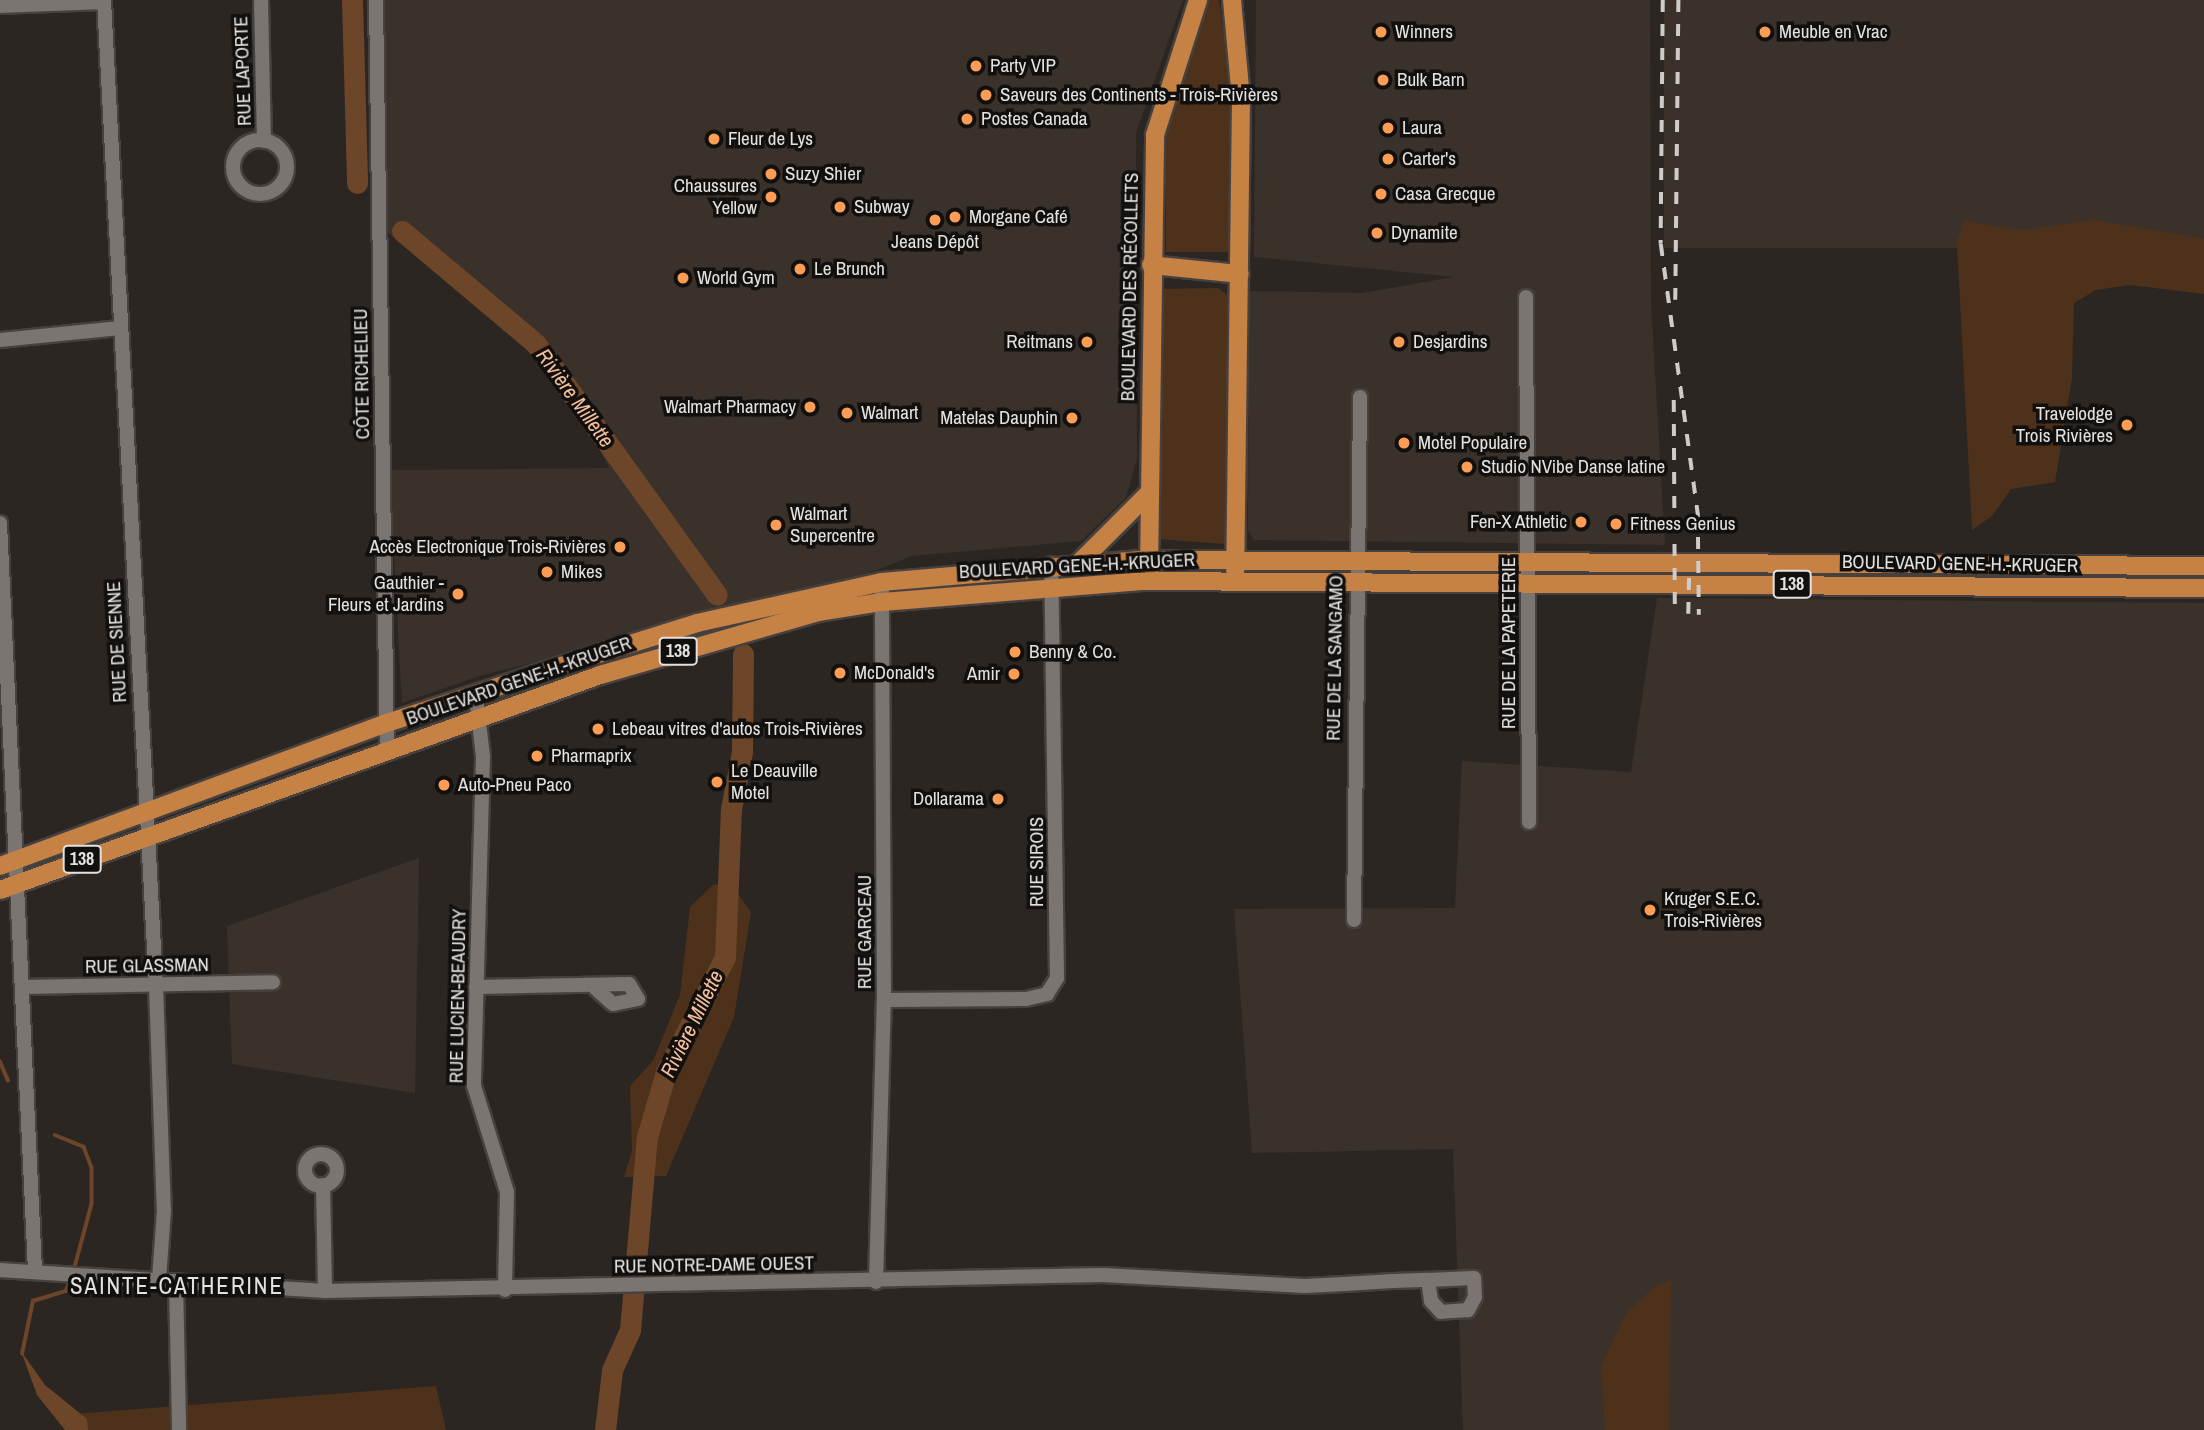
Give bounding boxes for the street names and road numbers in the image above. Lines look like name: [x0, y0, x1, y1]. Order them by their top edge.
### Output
street label: RUE LAPORTE: [230, 16, 256, 126]
street label: BOULEVARD DES RÉCOLLETS: [1117, 173, 1143, 401]
street label: CÔTE RICHELIEU: [349, 308, 375, 440]
street label: BOULEVARD GENE-H.-KRUGER: [959, 548, 1195, 584]
street label: BOULEVARD GENE-H.-KRUGER: [1842, 551, 2078, 577]
street label: RUE DE LA PAPETERIE: [1498, 557, 1520, 729]
road number: 138: [1771, 570, 1813, 598]
street label: RUE DE LA SANGAMO: [1322, 575, 1348, 741]
street label: RUE DE SIENNE: [102, 581, 132, 703]
street label: BOULEVARD GENE-H.-KRUGER: [404, 632, 634, 730]
road number: 138: [657, 636, 699, 666]
street label: RUE SIROIS: [1026, 817, 1048, 907]
road number: 138: [61, 844, 103, 874]
street label: RUE GARCEAU: [854, 875, 876, 989]
street label: RUE LUCIEN-BEAUDRY: [445, 909, 471, 1083]
street label: RUE GLASSMAN: [85, 954, 209, 978]
street label: RUE NOTRE-DAME OUEST: [614, 1252, 814, 1278]

